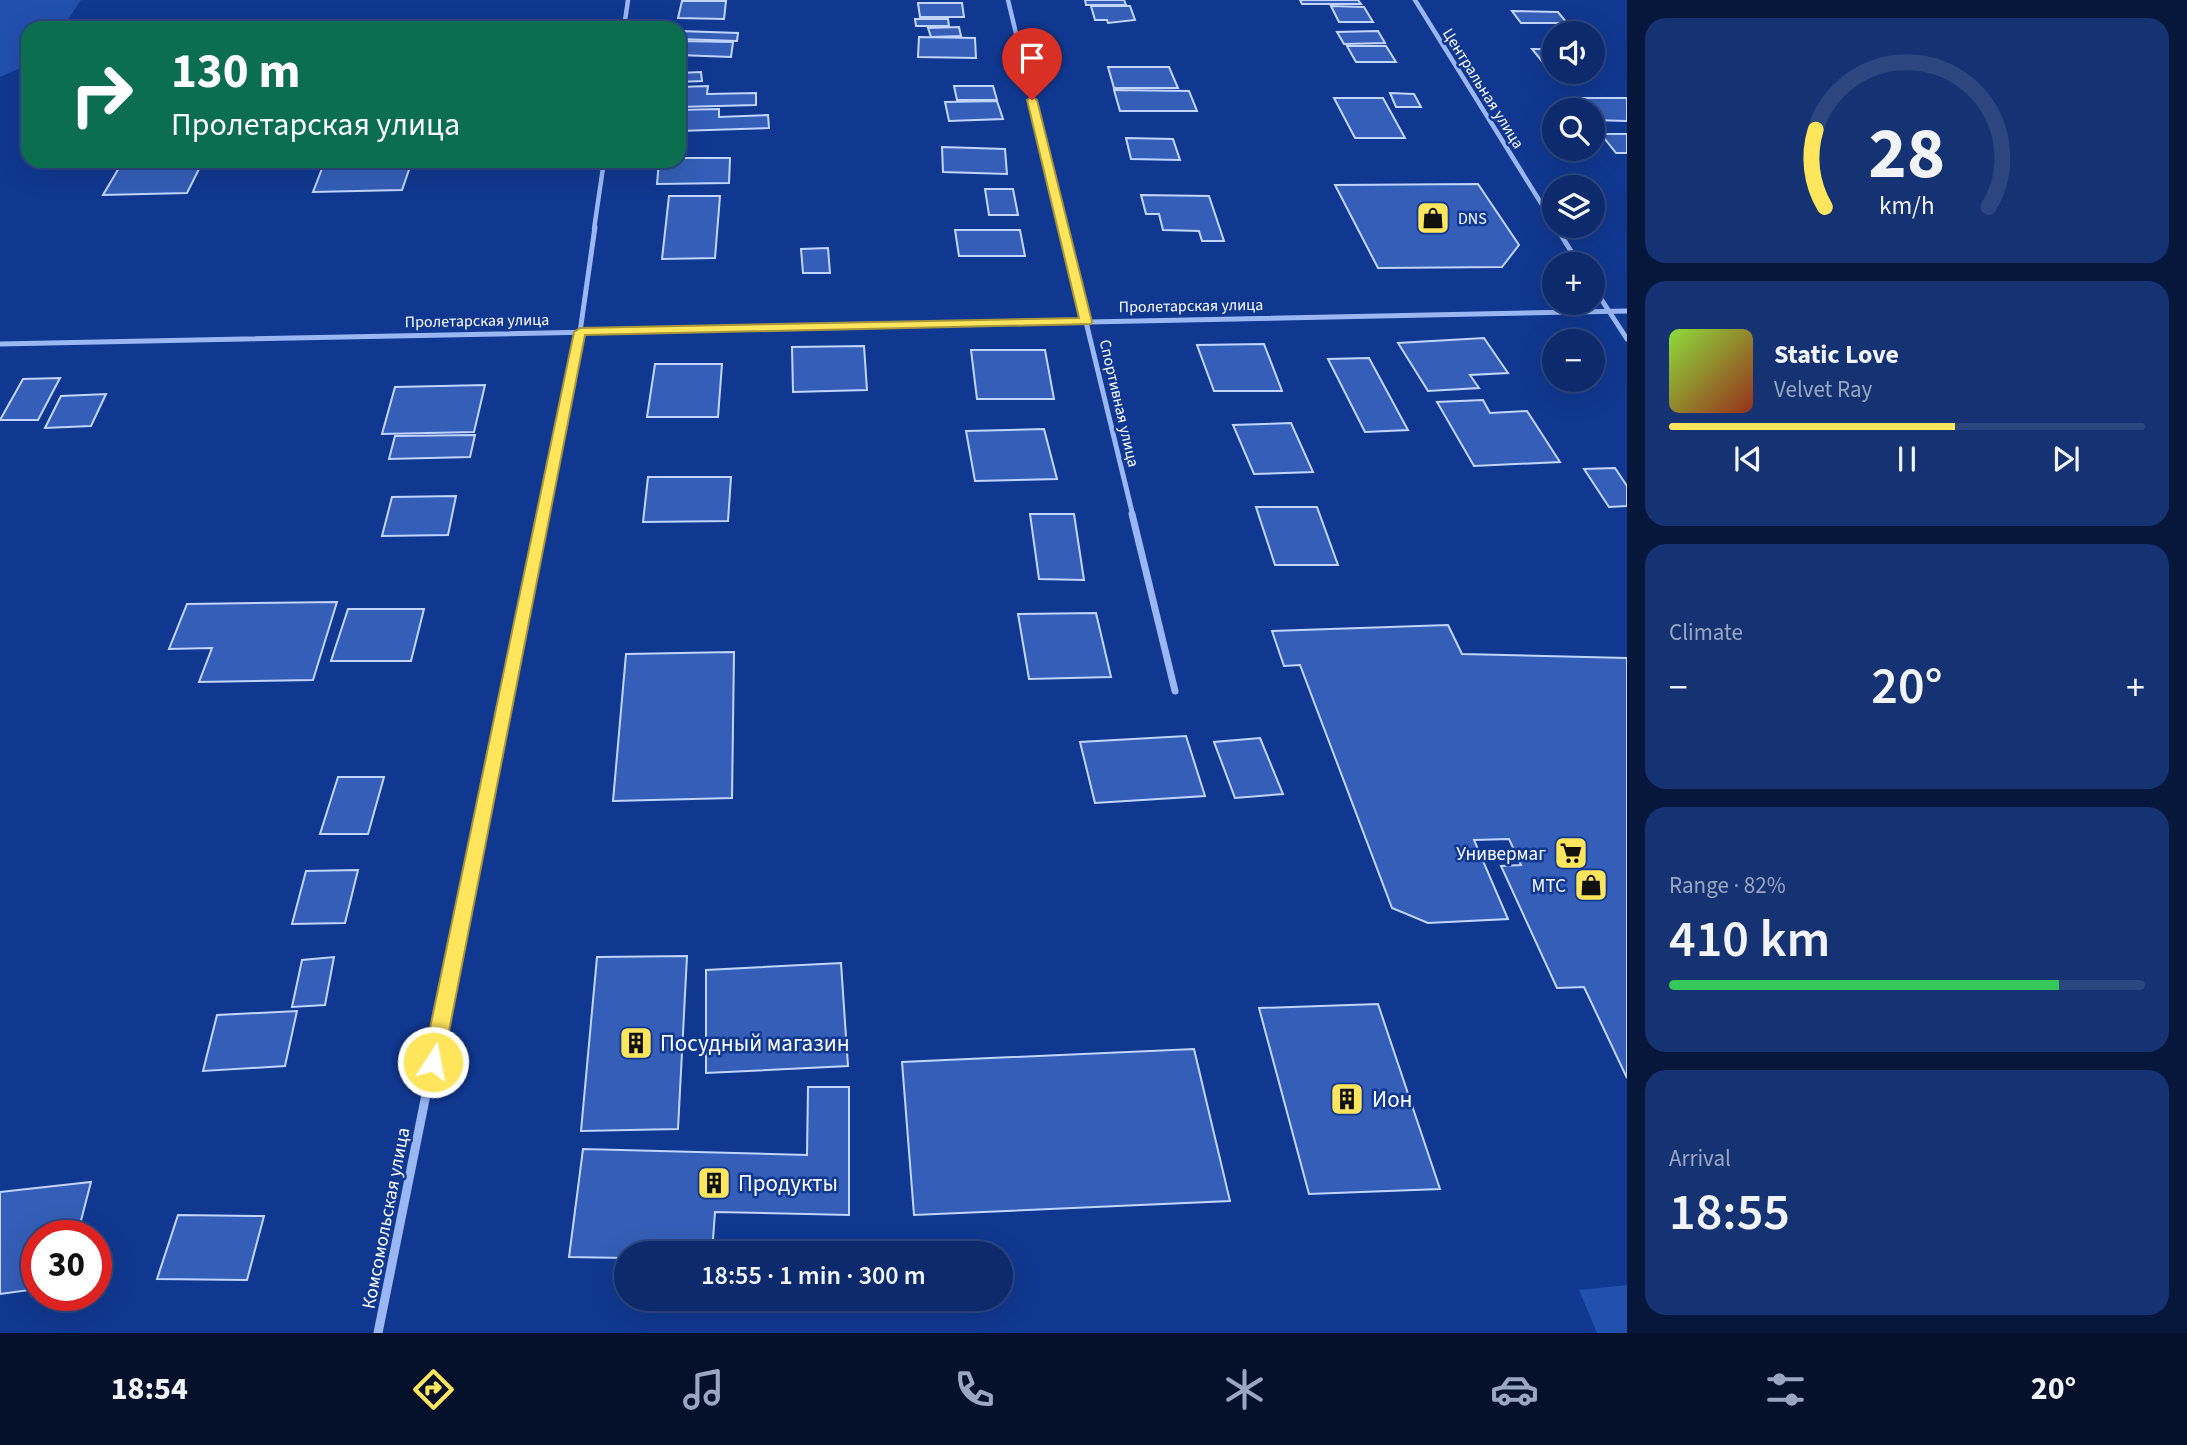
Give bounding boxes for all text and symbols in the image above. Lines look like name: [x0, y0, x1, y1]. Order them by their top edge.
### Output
map controls: [1542, 21, 1605, 392]
button: sound: [1542, 21, 1605, 84]
street label: Центральная улица: [1437, 24, 1529, 153]
pin: [1002, 28, 1062, 100]
text: 130 m: [171, 37, 300, 107]
icon: arrive: [1013, 39, 1051, 77]
icon: right: [56, 49, 147, 140]
button: search: [1542, 98, 1605, 161]
text: Пролетарская улица: [171, 102, 460, 148]
text: 28: [1869, 102, 1945, 206]
button: layers: [1542, 175, 1605, 238]
text: km/h: [1879, 187, 1935, 223]
shop icon: DNS: [1414, 199, 1452, 237]
place label: DNS: [1458, 208, 1487, 230]
button: +: [1542, 252, 1605, 315]
street label: Пролетарская улица: [1119, 294, 1264, 318]
street label: Пролетарская улица: [405, 309, 550, 333]
button: −: [1542, 329, 1605, 392]
text: Static Love: [1774, 336, 1899, 373]
street label: Спортивная улица: [1094, 337, 1144, 469]
text: Velvet Ray: [1774, 373, 1872, 406]
icon: previous: [1729, 440, 1767, 478]
icon: pause: [1888, 440, 1926, 478]
icon: next: [2047, 440, 2085, 478]
text: Climate: [1669, 616, 1743, 649]
text: 20°: [1871, 650, 1943, 724]
text: −: [1669, 661, 1688, 715]
text: +: [2126, 661, 2145, 715]
supermarket icon: Универмаг: [1552, 834, 1590, 872]
place label: Универмаг: [1456, 841, 1546, 868]
shop icon: МТС: [1572, 866, 1610, 904]
text: Range · 82%: [1669, 869, 1786, 902]
place label: МТС: [1532, 873, 1566, 900]
text: 410 km: [1669, 903, 1830, 977]
building icon: Посудный магазин: [617, 1024, 655, 1062]
position arrow: [396, 1025, 470, 1099]
place label: Посудный магазин: [660, 1027, 850, 1060]
building icon: Ион: [1328, 1080, 1366, 1118]
place label: Ион: [1372, 1083, 1413, 1116]
street label: Комсомольская улица: [356, 1125, 417, 1311]
text: Arrival: [1669, 1142, 1731, 1175]
building icon: Продукты: [695, 1164, 733, 1202]
place label: Продукты: [738, 1167, 838, 1200]
text: 18:55: [1669, 1176, 1790, 1250]
speed limit sign: 30: [21, 1220, 112, 1311]
text: 18:55 · 1 min · 300 m: [701, 1257, 926, 1294]
icon: directions: [409, 1365, 458, 1414]
icon: music: [679, 1365, 728, 1414]
icon: phone: [950, 1365, 999, 1414]
icon: climate: [1220, 1365, 1269, 1414]
icon: car: [1490, 1365, 1539, 1414]
icon: filters: [1761, 1365, 1810, 1414]
text: 18:54: [111, 1366, 188, 1412]
text: 20°: [2031, 1366, 2076, 1412]

